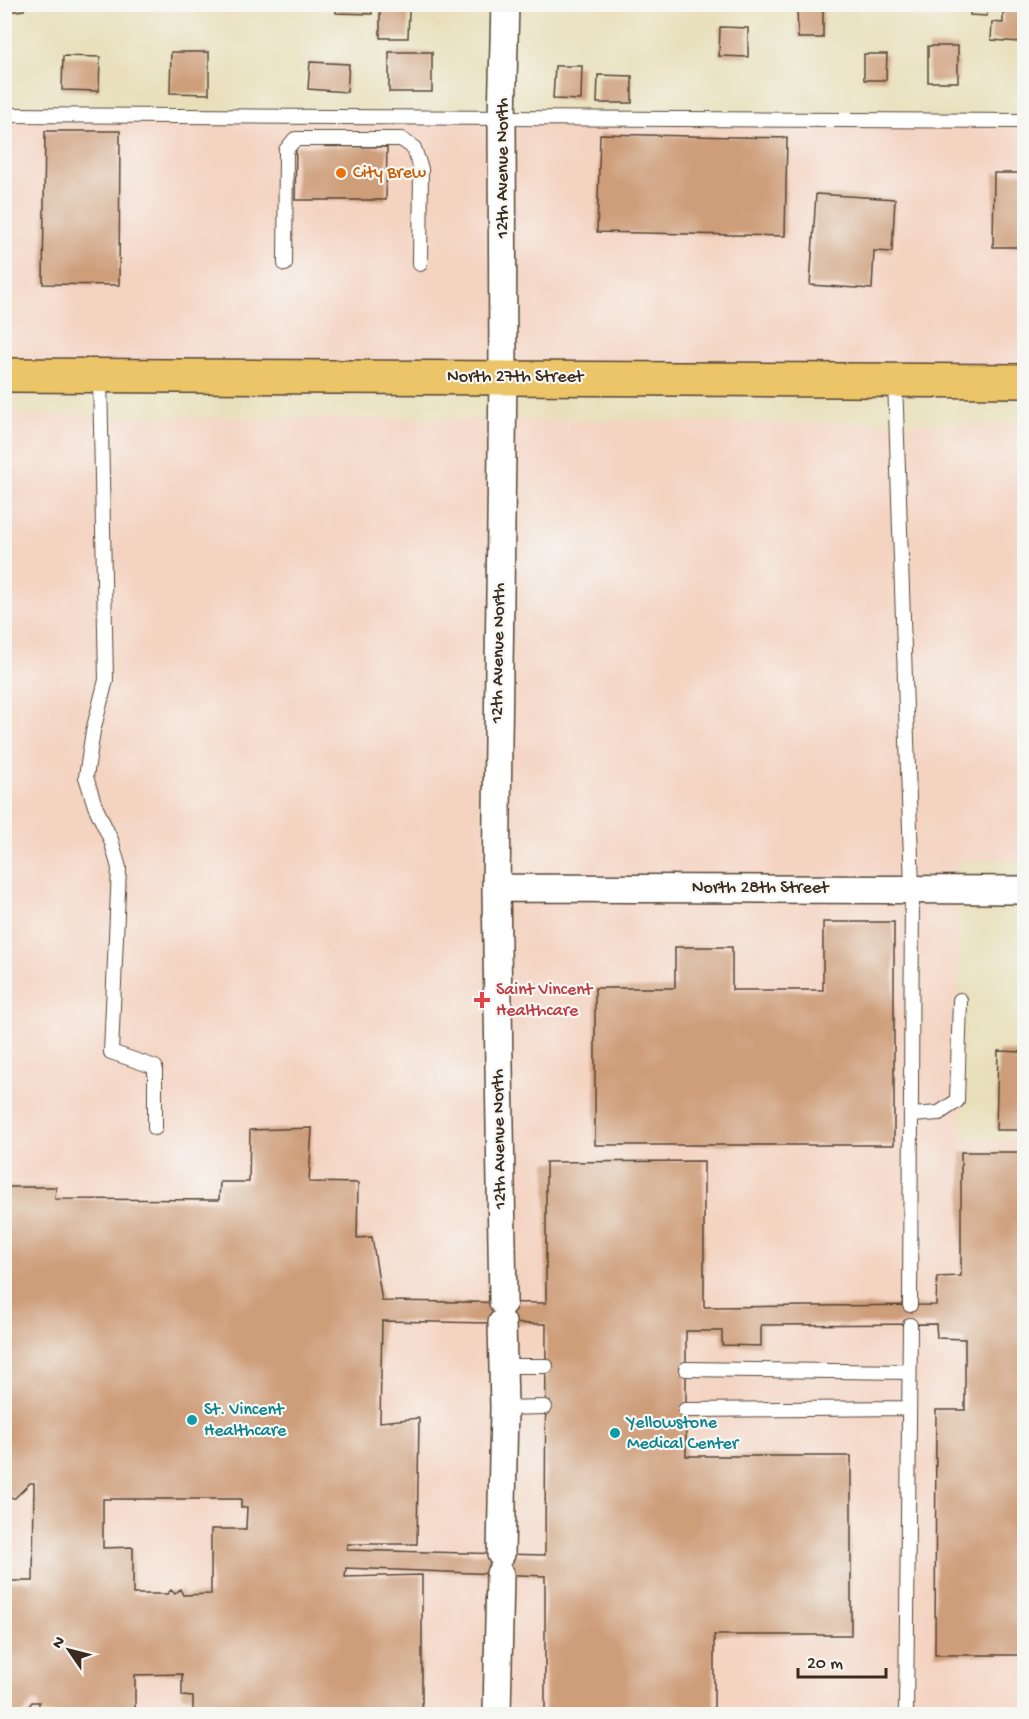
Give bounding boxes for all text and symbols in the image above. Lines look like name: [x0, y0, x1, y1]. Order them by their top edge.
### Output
street label: 12th Avenue North: [493, 98, 514, 239]
place label: City Brew: [353, 163, 426, 184]
marker: City Brew: [334, 166, 348, 180]
street label: North 27th Street: [447, 367, 585, 388]
street label: 12th Avenue North: [487, 582, 511, 724]
street label: North 28th Street: [692, 878, 830, 899]
place label: Saint Vincent Healthcare: [496, 980, 594, 1022]
marker: Saint Vincent Healthcare: [473, 991, 491, 1009]
street label: 12th Avenue North: [488, 1068, 512, 1210]
place label: St. Vincent Healthcare: [204, 1400, 287, 1442]
marker: St. Vincent Healthcare: [185, 1413, 199, 1427]
place label: Yellowstone Medical Center: [625, 1413, 740, 1455]
marker: Yellowstone Medical Center: [608, 1426, 622, 1440]
north arrow: [39, 1620, 99, 1680]
text: N: [49, 1633, 71, 1653]
scale bar: [798, 1641, 886, 1679]
text: 20 m: [807, 1654, 843, 1675]

